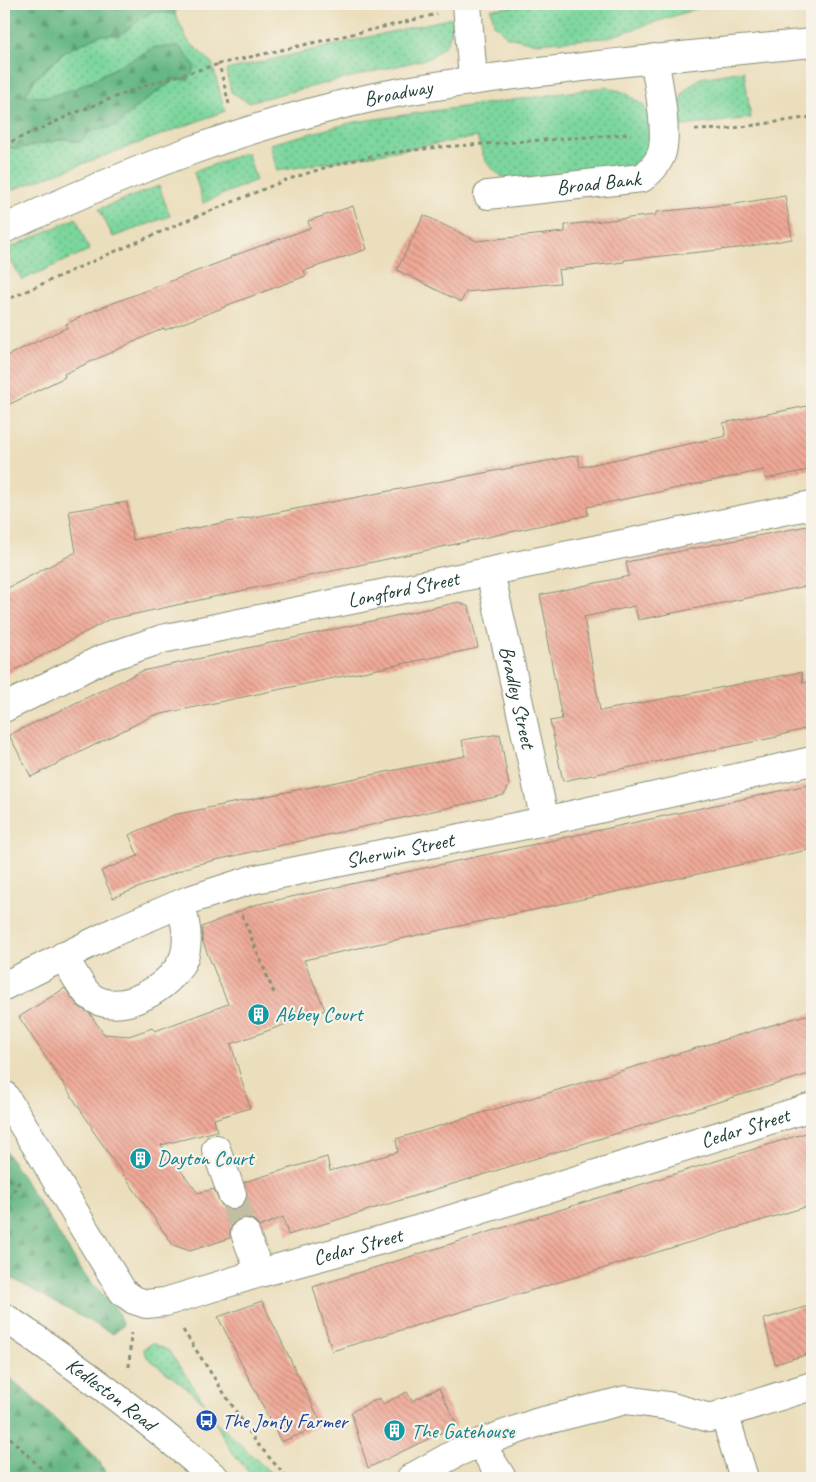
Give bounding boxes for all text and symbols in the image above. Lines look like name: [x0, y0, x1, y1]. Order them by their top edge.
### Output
street label: Broadway: [361, 73, 436, 112]
street label: Broad Bank: [555, 165, 644, 200]
street label: Longford Street: [345, 565, 463, 613]
street label: Bradley Street: [494, 643, 542, 752]
street label: Sherwin Street: [344, 826, 458, 874]
place label: Abbey Court: [275, 1001, 365, 1027]
building icon: Abbey Court: [247, 1002, 271, 1026]
street label: Cedar Street: [697, 1101, 794, 1154]
place label: Dayton Court: [157, 1145, 256, 1171]
building icon: Dayton Court: [129, 1146, 153, 1170]
street label: Cedar Street: [310, 1221, 407, 1271]
street label: Kedleston Road: [61, 1351, 164, 1438]
place label: The Jonty Farmer: [222, 1408, 350, 1434]
bus stop icon: The Jonty Farmer: [194, 1409, 218, 1433]
place label: The Gatehouse: [411, 1418, 515, 1444]
building icon: The Gatehouse: [383, 1419, 407, 1443]

